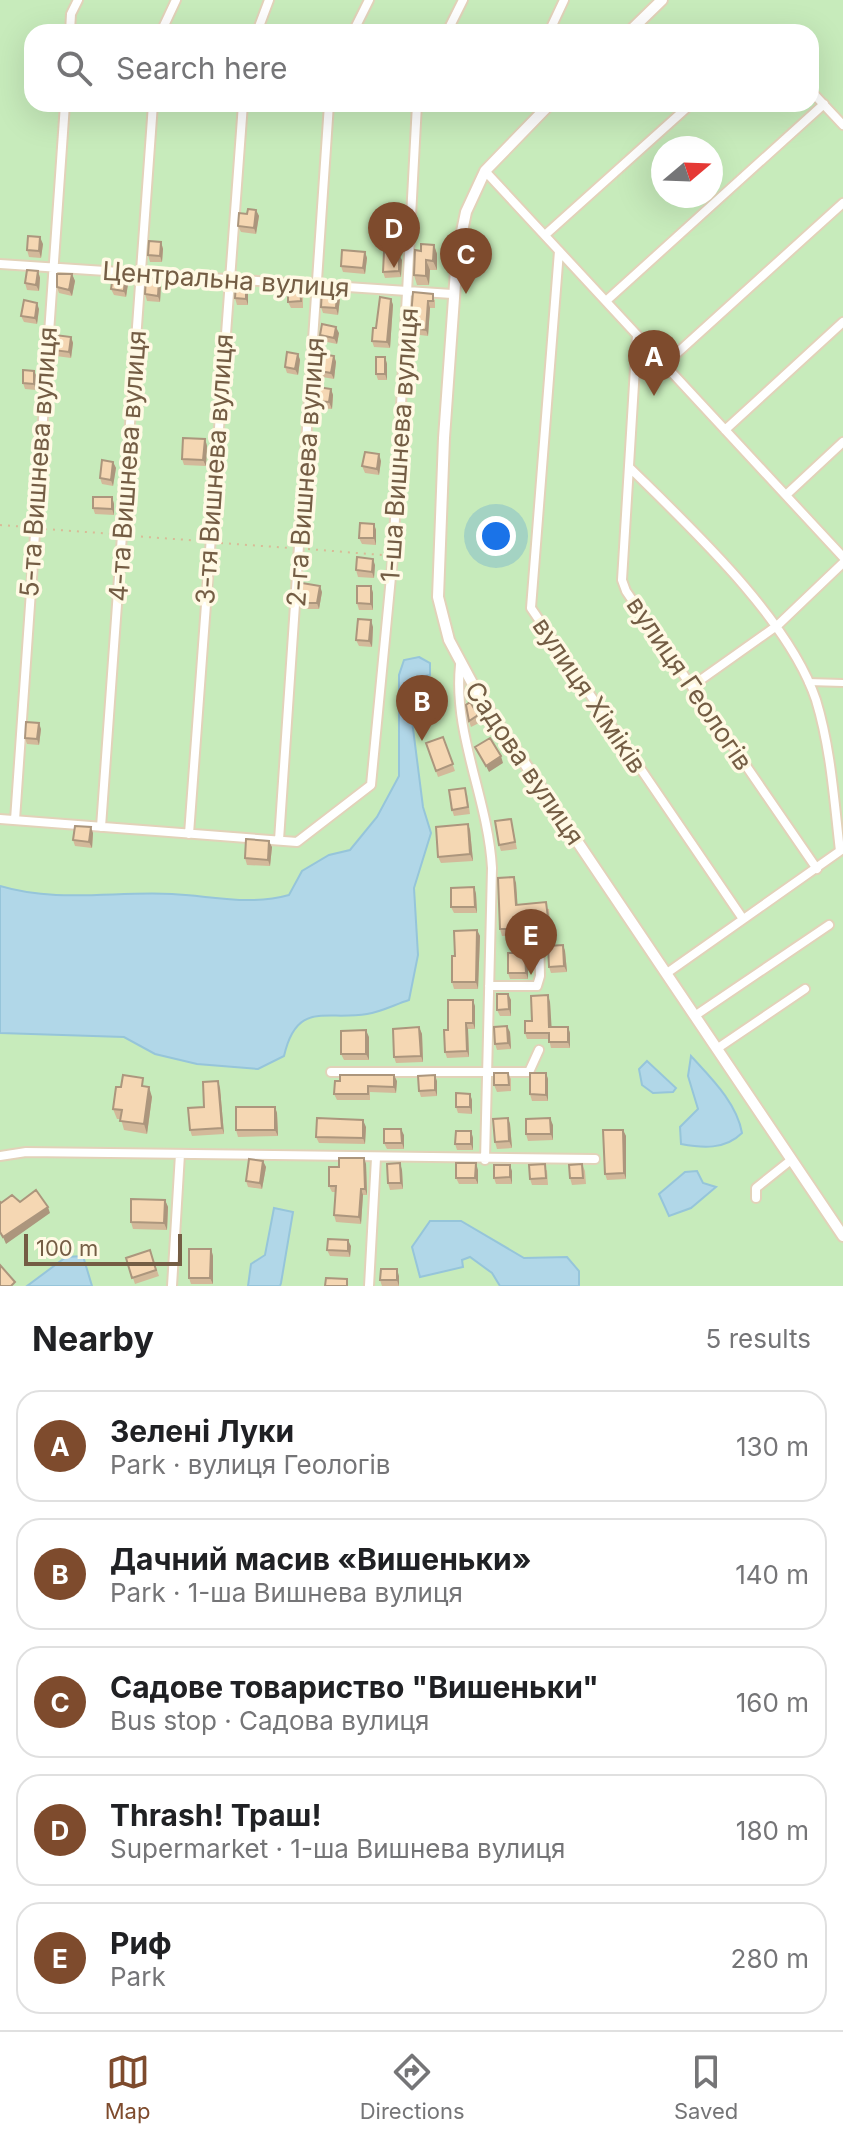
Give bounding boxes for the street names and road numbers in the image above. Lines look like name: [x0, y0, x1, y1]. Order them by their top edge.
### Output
street label: Центральна вулиця: [101, 255, 351, 303]
street label: 1-ша Вишнева вулиця: [374, 307, 424, 583]
street label: 5-та Вишнева вулиця: [13, 326, 63, 598]
street label: 4-та Вишнева вулиця: [102, 329, 152, 603]
street label: 3-тя Вишнева вулиця: [189, 333, 239, 605]
street label: 2-га Вишнева вулиця: [280, 336, 330, 608]
street label: вулиця Геологів: [620, 590, 760, 776]
street label: вулиця Хіміків: [527, 611, 653, 779]
street label: Садова вулиця: [459, 675, 591, 851]

